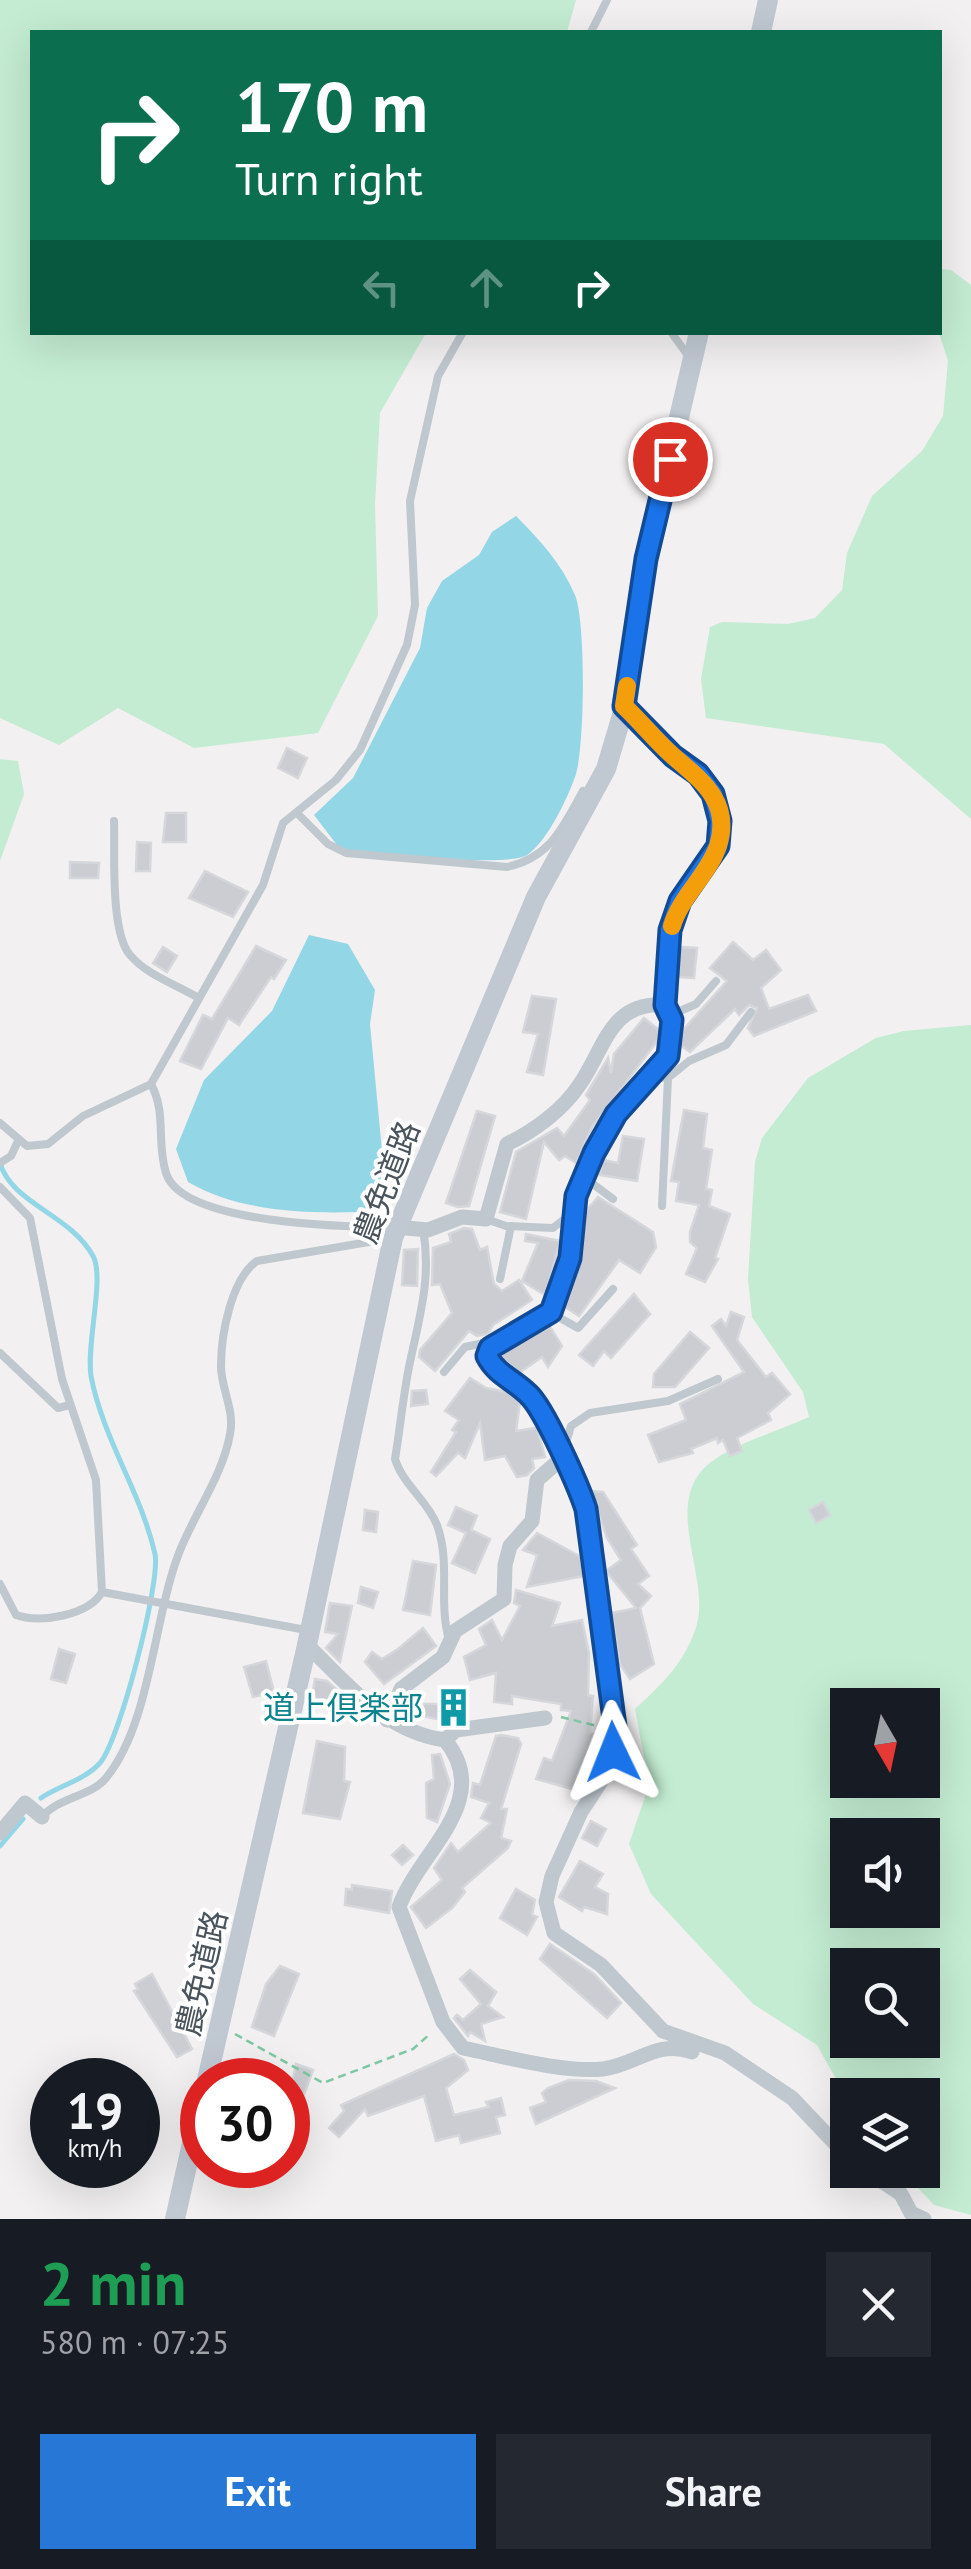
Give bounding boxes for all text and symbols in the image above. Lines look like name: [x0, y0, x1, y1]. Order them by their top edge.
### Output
text: 170 m: [235, 61, 428, 151]
icon: right: [70, 70, 200, 200]
text: Turn right: [235, 149, 423, 207]
icon: left: [354, 260, 409, 315]
icon: ahead: [459, 260, 514, 315]
icon: right: [564, 260, 619, 315]
pin: [628, 417, 713, 502]
icon: arrive: [643, 432, 698, 487]
street label: 農免道路: [343, 1115, 429, 1249]
place label: 道上倶楽部: [263, 1686, 423, 1728]
building icon: 道上倶楽部: [432, 1686, 474, 1728]
north arrow: [830, 1688, 940, 1798]
map controls: [830, 1688, 940, 2188]
position arrow: [561, 1700, 665, 1804]
button: sound: [830, 1818, 940, 1928]
street label: 農免道路: [166, 1906, 236, 2040]
button: search: [830, 1948, 940, 2058]
speed limit sign: 30: [180, 2058, 310, 2188]
text: 19: [67, 2078, 123, 2143]
button: layers: [830, 2078, 940, 2188]
text: km/h: [68, 2132, 122, 2164]
text: 2 min: [40, 2244, 186, 2322]
button: close: [826, 2252, 931, 2357]
text: 580 m · 07:25: [40, 2321, 229, 2363]
button: Exit: [40, 2434, 476, 2549]
button: Share: [496, 2434, 931, 2549]

